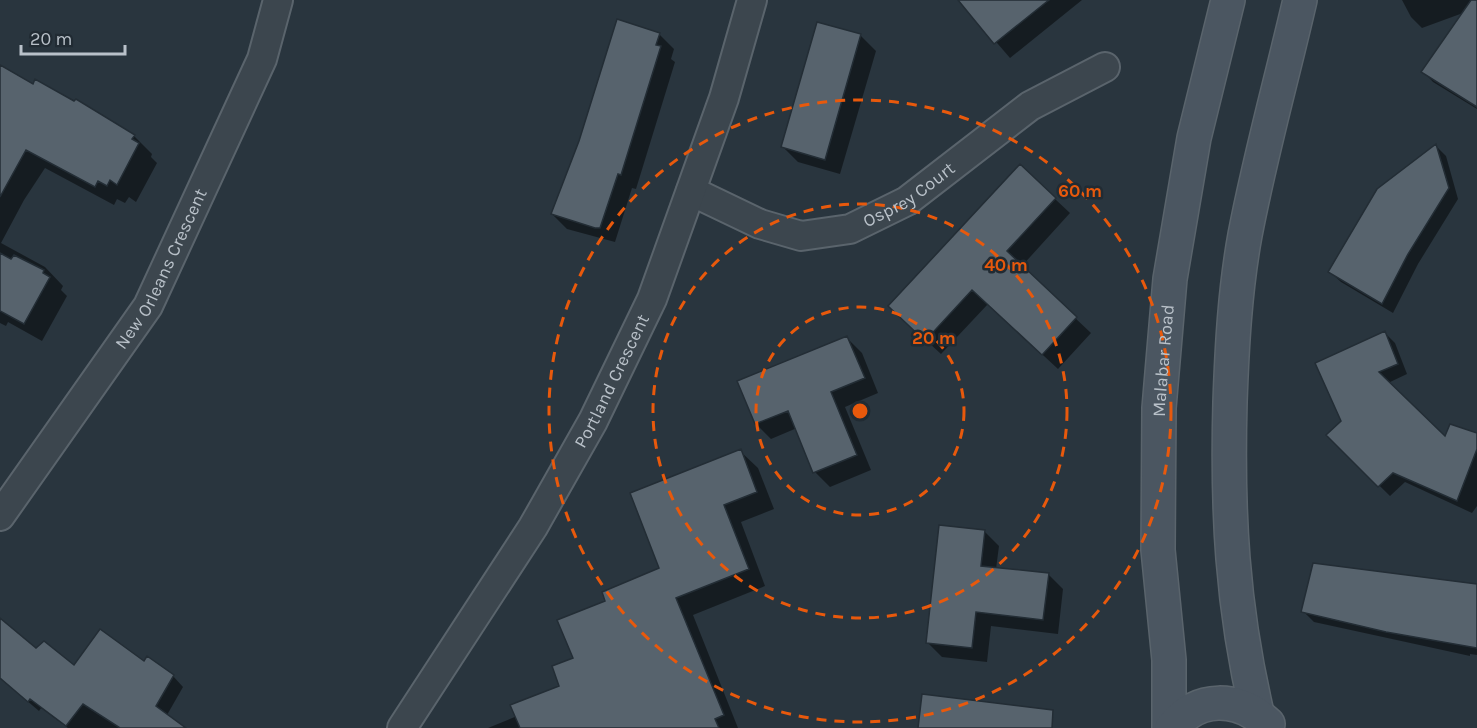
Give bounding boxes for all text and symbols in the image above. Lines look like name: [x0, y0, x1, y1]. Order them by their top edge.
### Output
scale bar: [21, 18, 124, 56]
text: 20 m: [30, 28, 72, 50]
street label: Osprey Court: [859, 157, 959, 232]
text: 60 m: [1058, 180, 1102, 202]
street label: New Orleans Crescent: [110, 185, 212, 353]
text: 40 m: [984, 254, 1028, 276]
street label: Malabar Road: [1148, 303, 1179, 417]
street label: Portland Crescent: [569, 310, 654, 452]
text: 20 m: [912, 327, 956, 349]
centre of rings: [850, 401, 870, 421]

